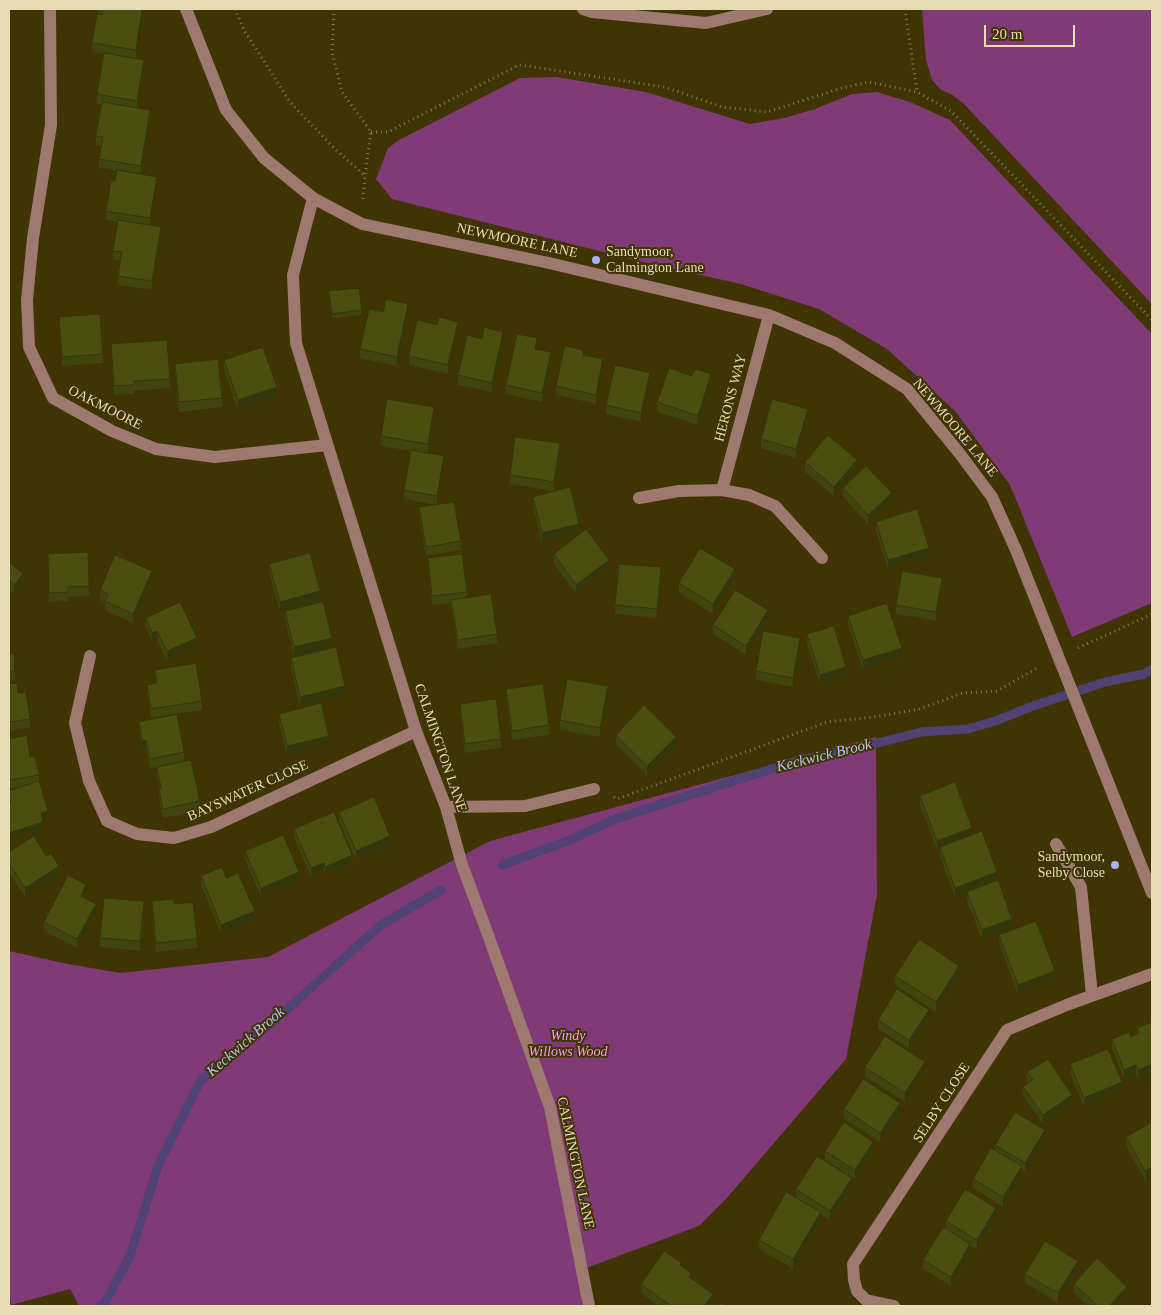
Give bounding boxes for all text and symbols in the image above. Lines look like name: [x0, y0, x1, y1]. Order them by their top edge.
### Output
scale bar: [986, 15, 1077, 47]
text: 20 m: [992, 26, 1022, 42]
street label: NEWMOORE LANE: [455, 220, 579, 262]
place label: Sandymoor, Calmington Lane: [606, 244, 704, 276]
marker: Sandymoor, Calmington Lane: [590, 254, 602, 266]
street label: HERONS WAY: [711, 352, 751, 444]
street label: NEWMOORE LANE: [909, 375, 1001, 481]
street label: OAKMOORE: [65, 382, 145, 434]
street label: CALMINGTON LANE: [410, 682, 470, 814]
water label: Keckwick Brook: [775, 735, 873, 777]
street label: BAYSWATER CLOSE: [185, 757, 311, 825]
place label: Sandymoor, Selby Close: [1038, 849, 1105, 882]
marker: Sandymoor, Selby Close: [1109, 859, 1121, 871]
water label: Keckwick Brook: [203, 1003, 289, 1081]
park label: Windy Willows Wood: [528, 1028, 608, 1060]
street label: SELBY CLOSE: [910, 1060, 974, 1146]
street label: CALMINGTON LANE: [553, 1095, 597, 1231]

